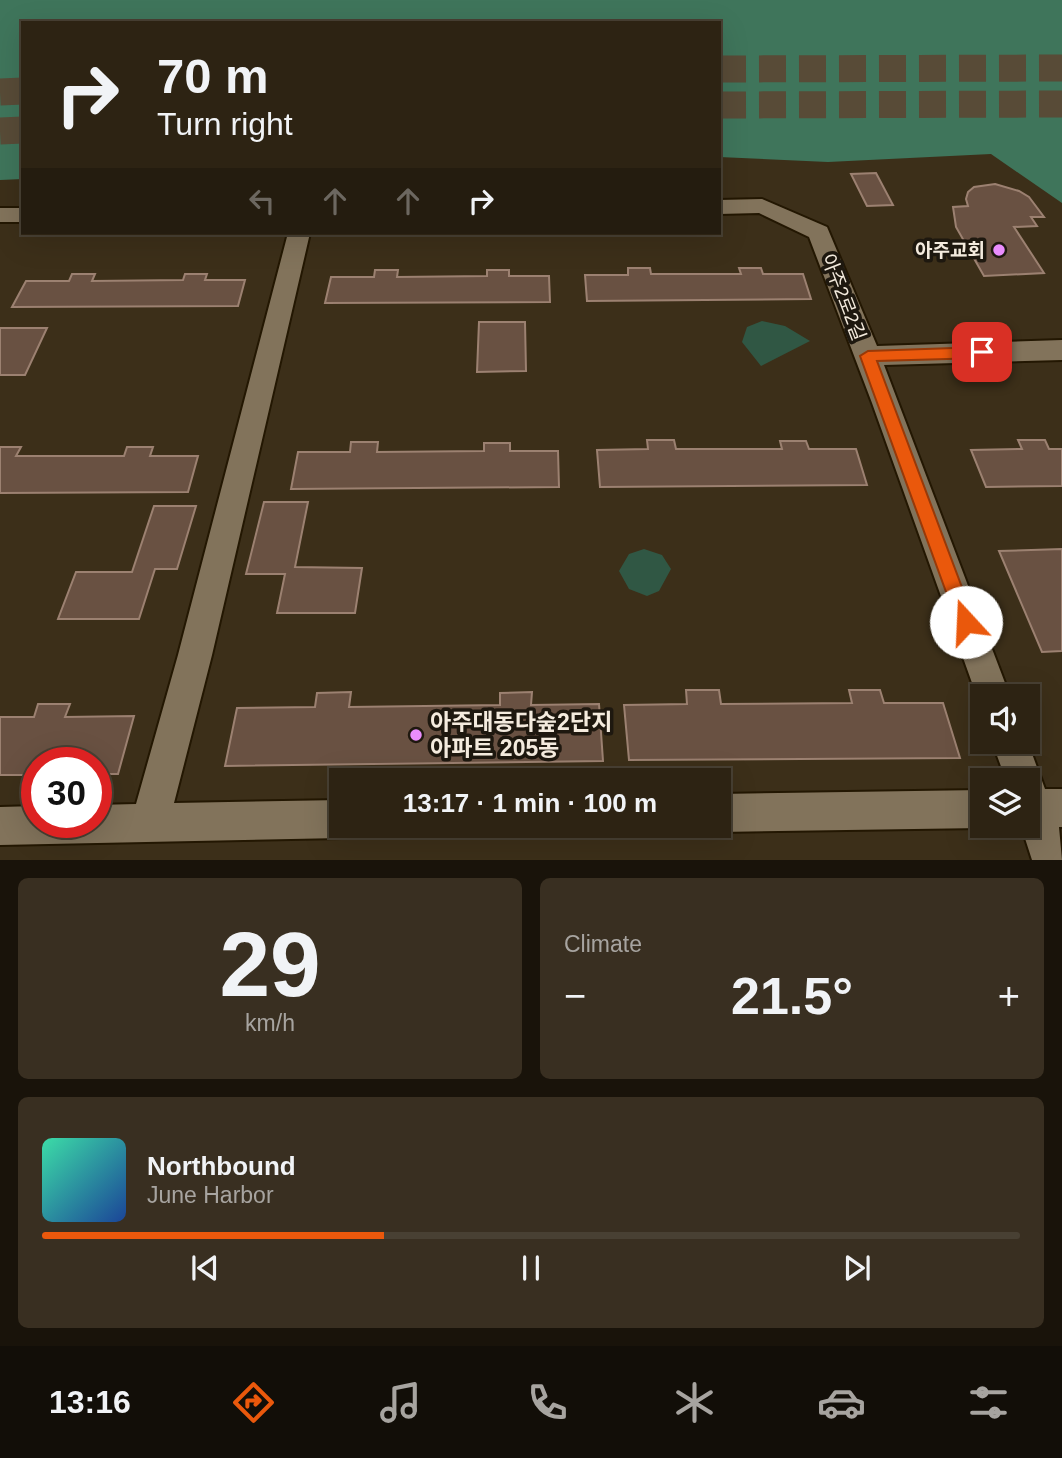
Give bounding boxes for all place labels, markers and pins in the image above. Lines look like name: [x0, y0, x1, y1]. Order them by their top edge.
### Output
place label: 아주교회: [915, 240, 985, 261]
marker: 아주교회: [991, 242, 1007, 258]
pin: [952, 322, 1012, 382]
place label: 아주대동다숲2단지 아파트 205동: [430, 709, 612, 761]
marker: 아주대동다숲2단지 아파트 205동: [408, 727, 424, 743]

